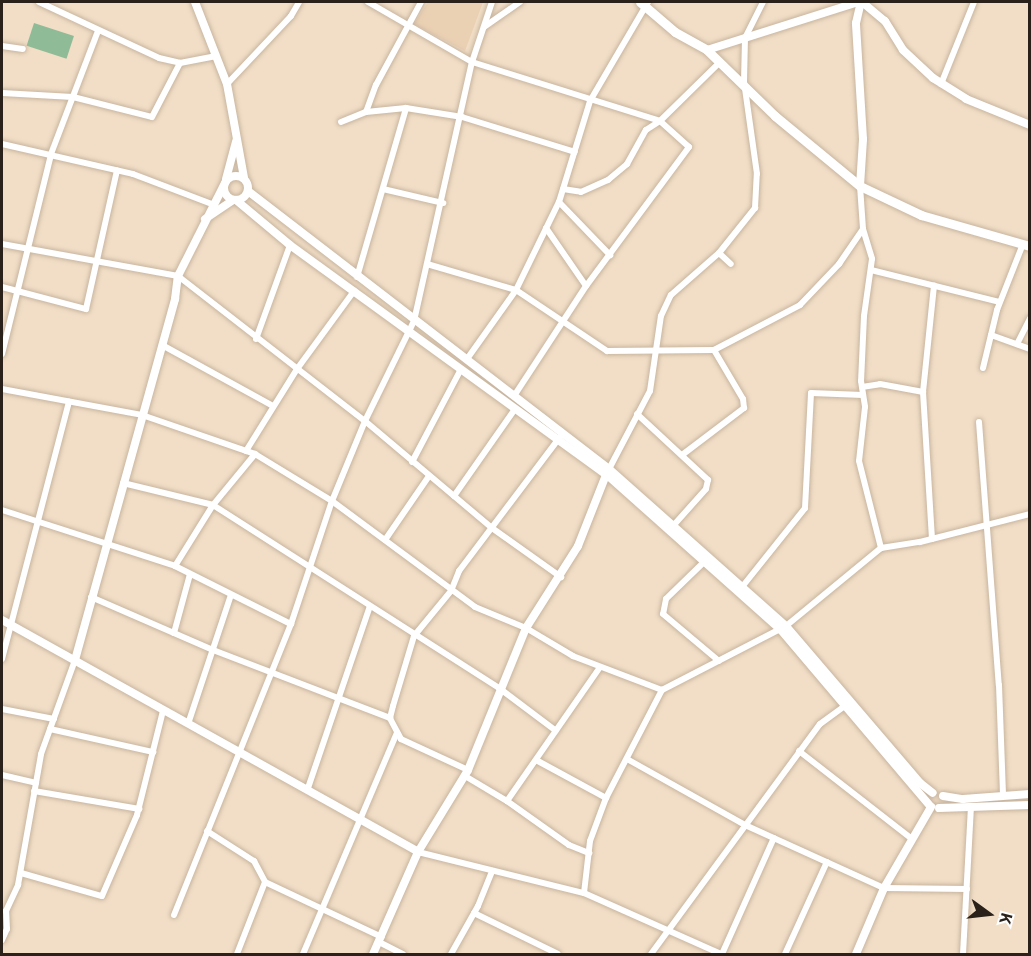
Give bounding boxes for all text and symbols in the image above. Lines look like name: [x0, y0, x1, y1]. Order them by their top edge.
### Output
north arrow: [959, 884, 1019, 944]
text: K: [995, 911, 1017, 927]

